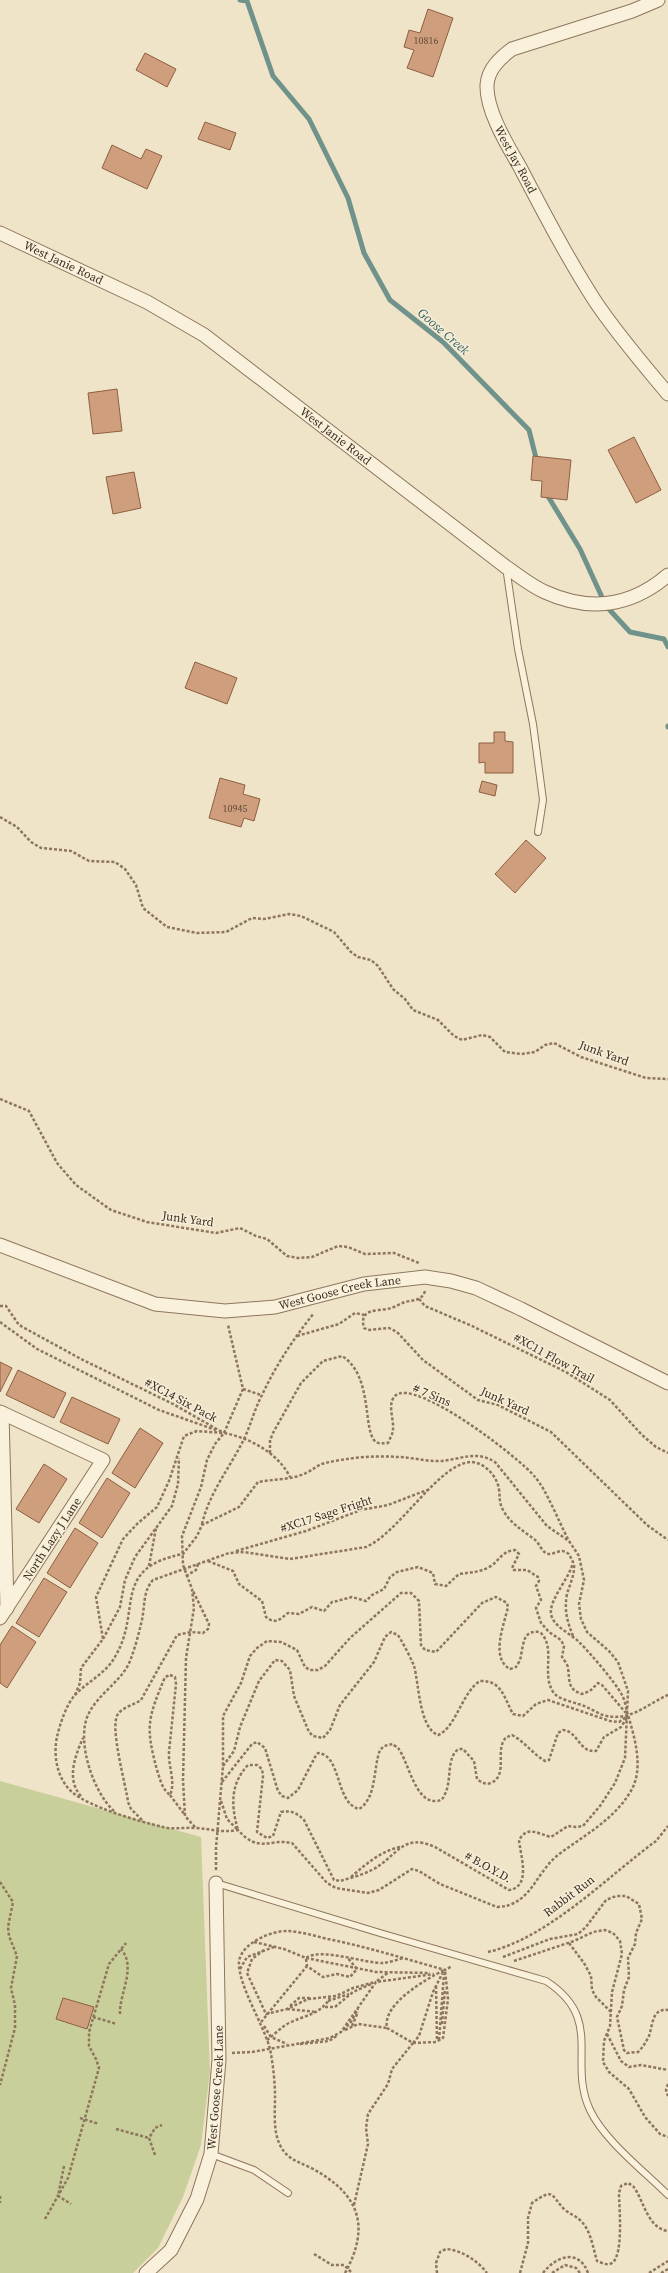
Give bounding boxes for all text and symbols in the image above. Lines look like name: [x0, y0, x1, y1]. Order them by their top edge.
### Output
house number: 10816: [414, 34, 439, 47]
street label: West Jay Road: [491, 123, 540, 196]
street label: West Janie Road: [21, 237, 106, 288]
water label: Goose Creek: [414, 304, 474, 359]
street label: West Janie Road: [296, 403, 375, 469]
house number: 10945: [223, 802, 248, 815]
street label: Junk Yard: [576, 1036, 631, 1069]
street label: Junk Yard: [160, 1207, 215, 1231]
street label: West Goose Creek Lane: [277, 1272, 402, 1314]
street label: #XC11 Flow Trail: [511, 1329, 598, 1387]
street label: #XC14 Six Pack: [142, 1374, 221, 1426]
street label: # 7 Sins: [410, 1380, 454, 1410]
street label: Junk Yard: [477, 1383, 532, 1419]
street label: #XC17 Sage Fright: [278, 1492, 374, 1536]
street label: North Lazy J Lane: [19, 1494, 85, 1584]
street label: # B.O.Y.D.: [462, 1848, 514, 1886]
street label: Rabbit Run: [540, 1872, 598, 1920]
street label: West Goose Creek Lane: [203, 2025, 227, 2151]

